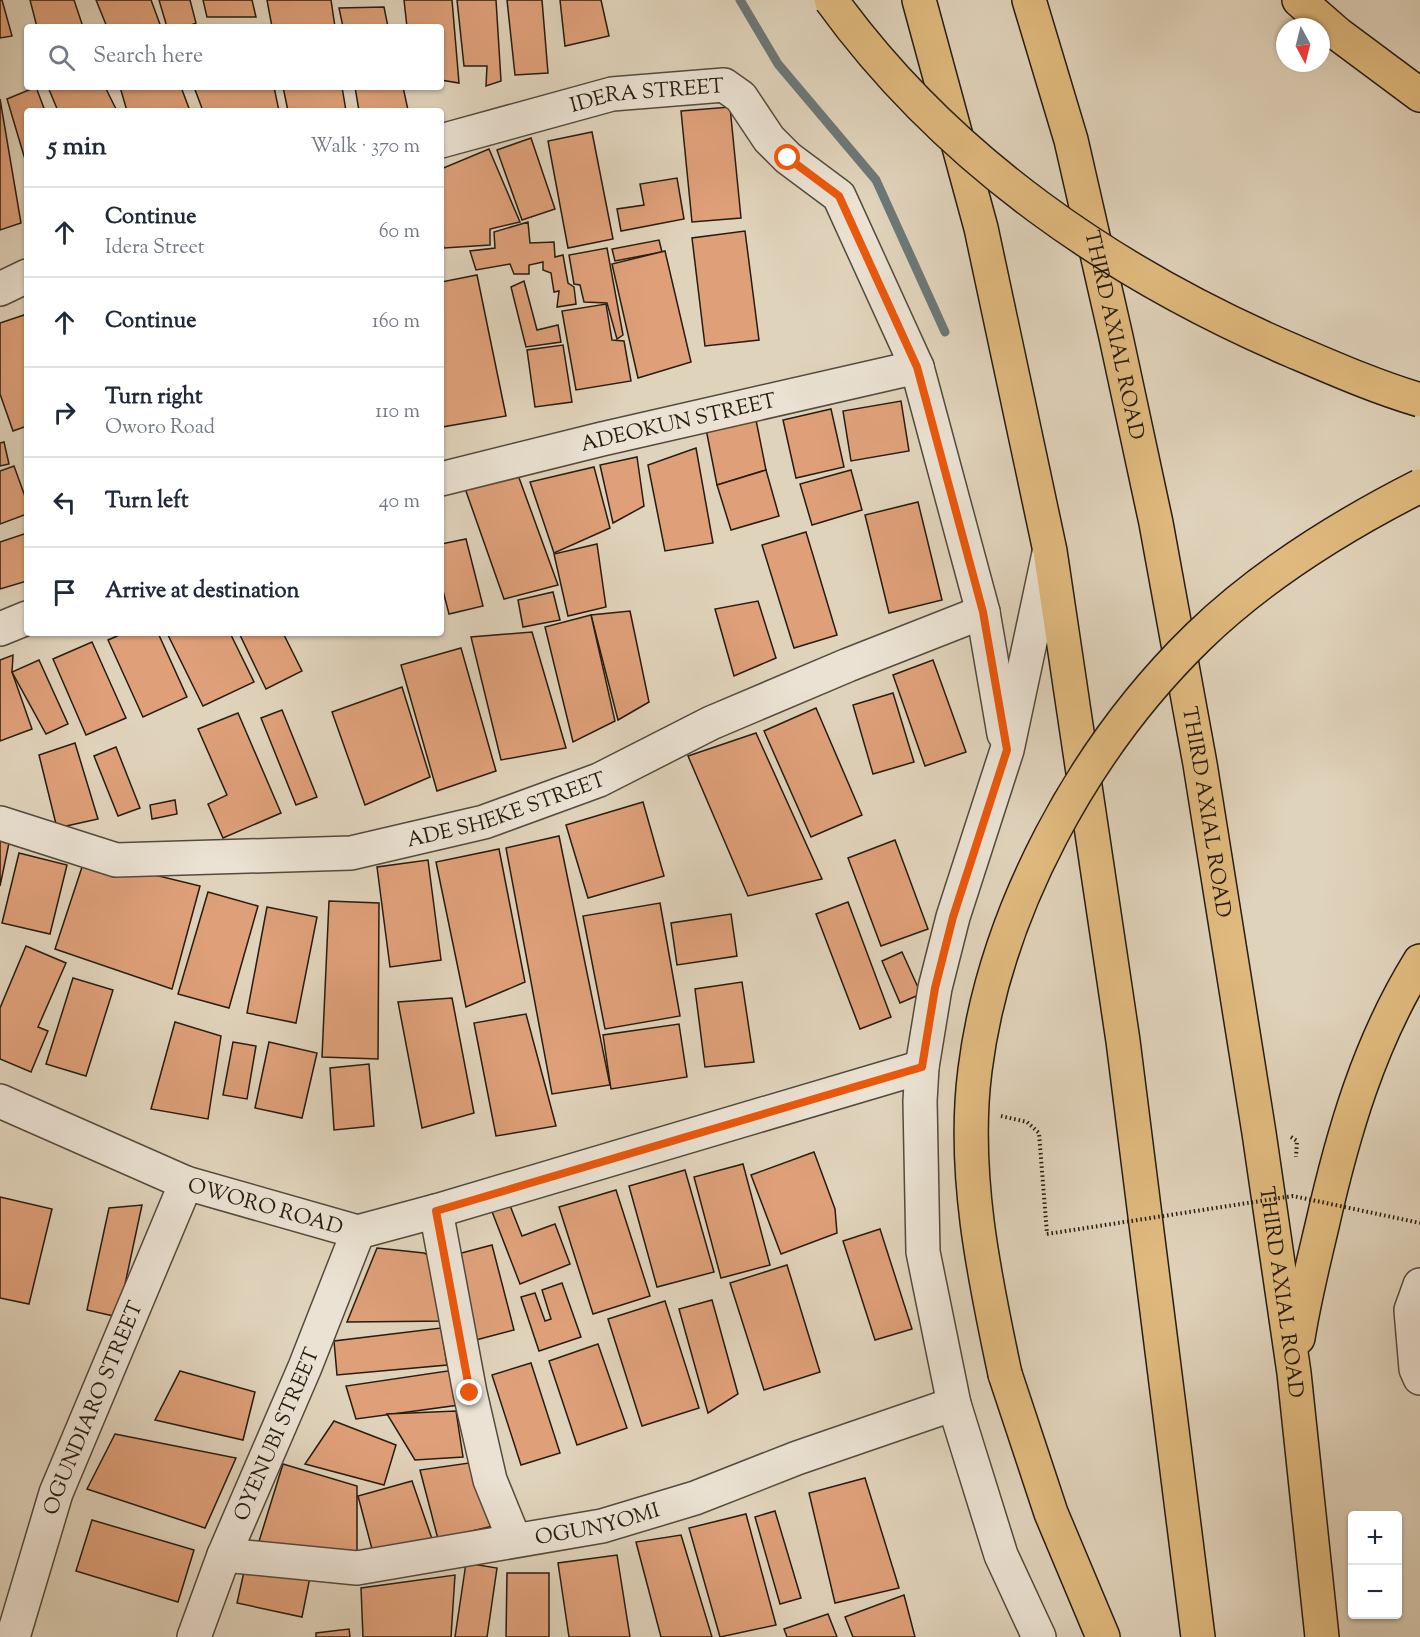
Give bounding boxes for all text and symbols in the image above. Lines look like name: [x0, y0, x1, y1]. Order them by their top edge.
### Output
north arrow: [1276, 18, 1330, 72]
search box: [24, 24, 444, 90]
icon: search: [45, 41, 78, 74]
text: Search here: [93, 41, 203, 73]
street label: IDERA STREET: [567, 72, 726, 122]
text: 5 min: [48, 129, 107, 166]
text: Walk · 370 m: [310, 133, 420, 162]
route start: [774, 144, 800, 170]
text: Continue: [105, 202, 196, 234]
icon: ahead: [48, 216, 81, 249]
text: 60 m: [379, 218, 420, 247]
street label: THIRD AXIAL ROAD: [1075, 228, 1151, 443]
text: Idera Street: [105, 234, 205, 263]
icon: ahead: [48, 306, 81, 339]
text: Continue: [105, 306, 196, 338]
text: 160 m: [372, 308, 420, 337]
text: Turn right: [105, 382, 202, 414]
street label: ADEOKUN STREET: [578, 387, 780, 461]
icon: right: [48, 396, 81, 429]
text: 110 m: [375, 398, 420, 427]
text: Oworo Road: [105, 414, 215, 443]
icon: left: [48, 486, 81, 519]
text: Turn left: [105, 486, 188, 518]
text: 40 m: [379, 488, 420, 517]
icon: arrive: [48, 576, 81, 609]
text: Arrive at destination: [105, 576, 300, 608]
street label: THIRD AXIAL ROAD: [1173, 704, 1237, 920]
street label: ADE SHEKE STREET: [404, 766, 611, 857]
street label: OWORO ROAD: [184, 1171, 346, 1244]
street label: THIRD AXIAL ROAD: [1250, 1185, 1310, 1400]
street label: OGUNDIARO STREET: [37, 1297, 152, 1519]
street label: OYENUBI STREET: [227, 1343, 328, 1526]
route end: [456, 1379, 482, 1405]
street label: OGUNYOMI: [533, 1496, 664, 1554]
map controls: [1348, 1511, 1402, 1619]
button: +: [1348, 1511, 1402, 1565]
button: −: [1348, 1565, 1402, 1619]

